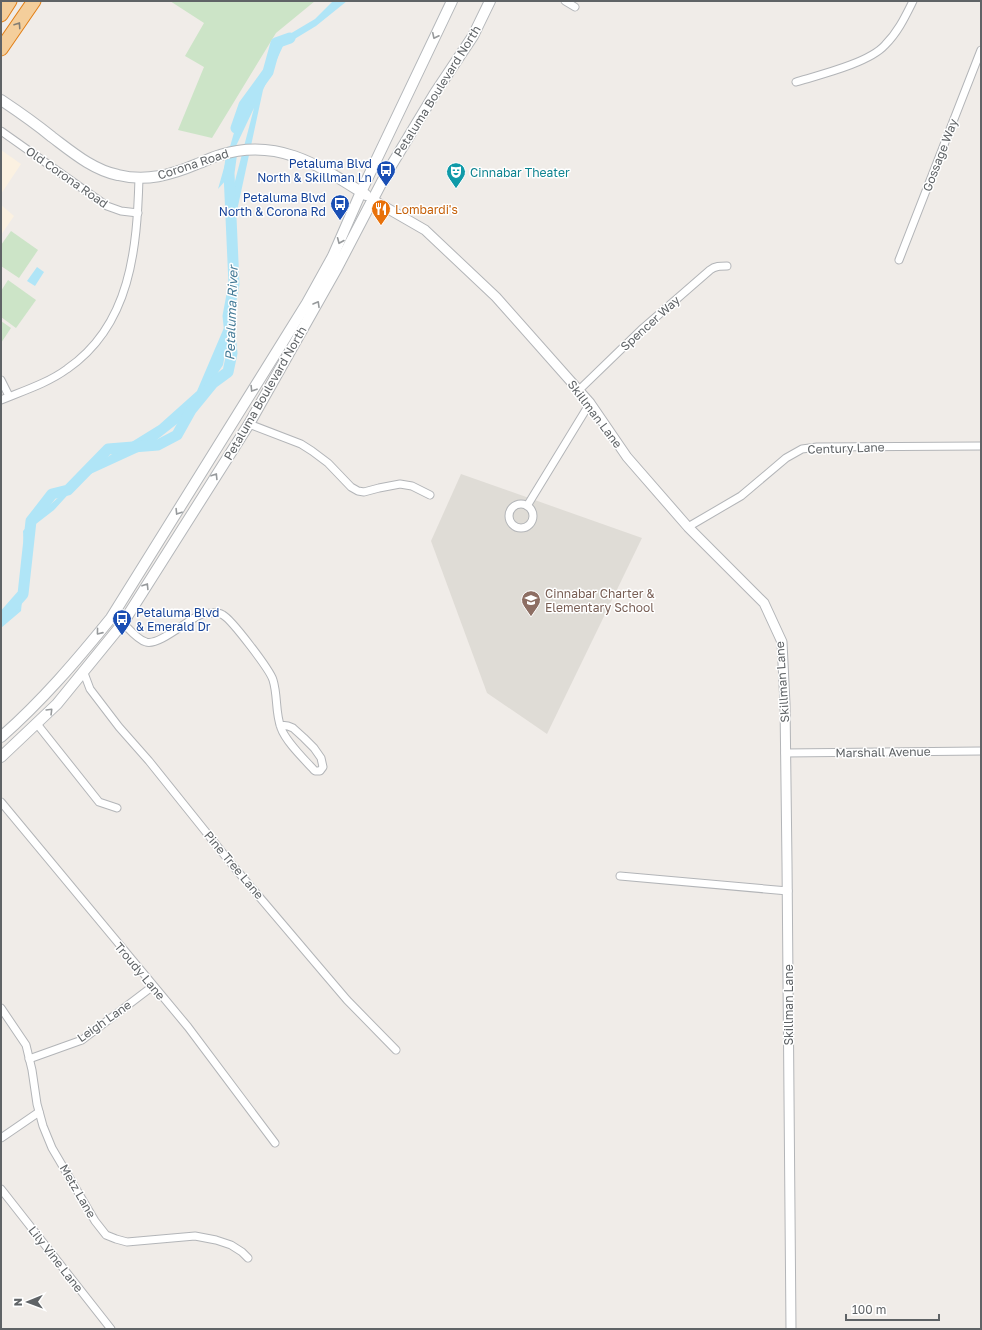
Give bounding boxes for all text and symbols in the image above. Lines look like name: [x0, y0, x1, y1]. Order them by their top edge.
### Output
one-way arrow: [13, 22, 21, 29]
street label: Petaluma Boulevard North: [390, 22, 484, 160]
one-way arrow: [433, 32, 440, 39]
street label: Gossage Way: [919, 116, 961, 194]
street label: Old Corona Road: [23, 143, 111, 211]
street label: Corona Road: [156, 145, 230, 183]
place label: Petaluma Blvd North & Skillman Ln: [257, 156, 372, 185]
bus stop icon: Petaluma Blvd North & Skillman Ln: [375, 159, 397, 187]
theatre icon: Cinnabar Theater: [445, 161, 467, 189]
place label: Cinnabar Theater: [470, 165, 570, 180]
place label: Petaluma Blvd North & Corona Rd: [219, 190, 326, 219]
bus stop icon: Petaluma Blvd North & Corona Rd: [329, 193, 351, 221]
restaurant icon: Lombardi's: [370, 198, 392, 226]
place label: Lombardi's: [395, 202, 458, 217]
one-way arrow: [336, 237, 344, 244]
water label: Petaluma River: [221, 264, 241, 361]
street label: Spencer Way: [617, 292, 683, 354]
one-way arrow: [312, 301, 319, 308]
street label: Petaluma Boulevard North: [220, 323, 310, 463]
street label: Skillman Lane: [565, 377, 625, 451]
one-way arrow: [251, 385, 258, 392]
street label: Century Lane: [807, 439, 885, 457]
one-way arrow: [211, 473, 218, 480]
one-way arrow: [175, 508, 182, 515]
one-way arrow: [141, 583, 149, 590]
place label: Cinnabar Charter & Elementary School: [545, 586, 654, 615]
school or university icon: Cinnabar Charter & Elementary School: [520, 589, 542, 617]
place label: Petaluma Blvd & Emerald Dr: [136, 605, 219, 634]
bus stop icon: Petaluma Blvd & Emerald Dr: [111, 608, 133, 636]
one-way arrow: [97, 628, 104, 635]
street label: Skillman Lane: [772, 641, 792, 723]
one-way arrow: [45, 708, 53, 716]
street label: Marshall Avenue: [835, 744, 931, 760]
street label: Pine Tree Lane: [201, 828, 267, 902]
street label: Troudy Lane: [112, 939, 168, 1003]
street label: Skillman Lane: [781, 964, 796, 1046]
street label: Leigh Lane: [74, 997, 134, 1045]
street label: Metz Lane: [57, 1161, 99, 1221]
street label: Lily Vine Lane: [25, 1223, 87, 1295]
north arrow: [8, 1282, 48, 1322]
scale bar: [846, 1296, 939, 1322]
text: N: [11, 1298, 24, 1306]
text: 100 m: [852, 1302, 886, 1317]

